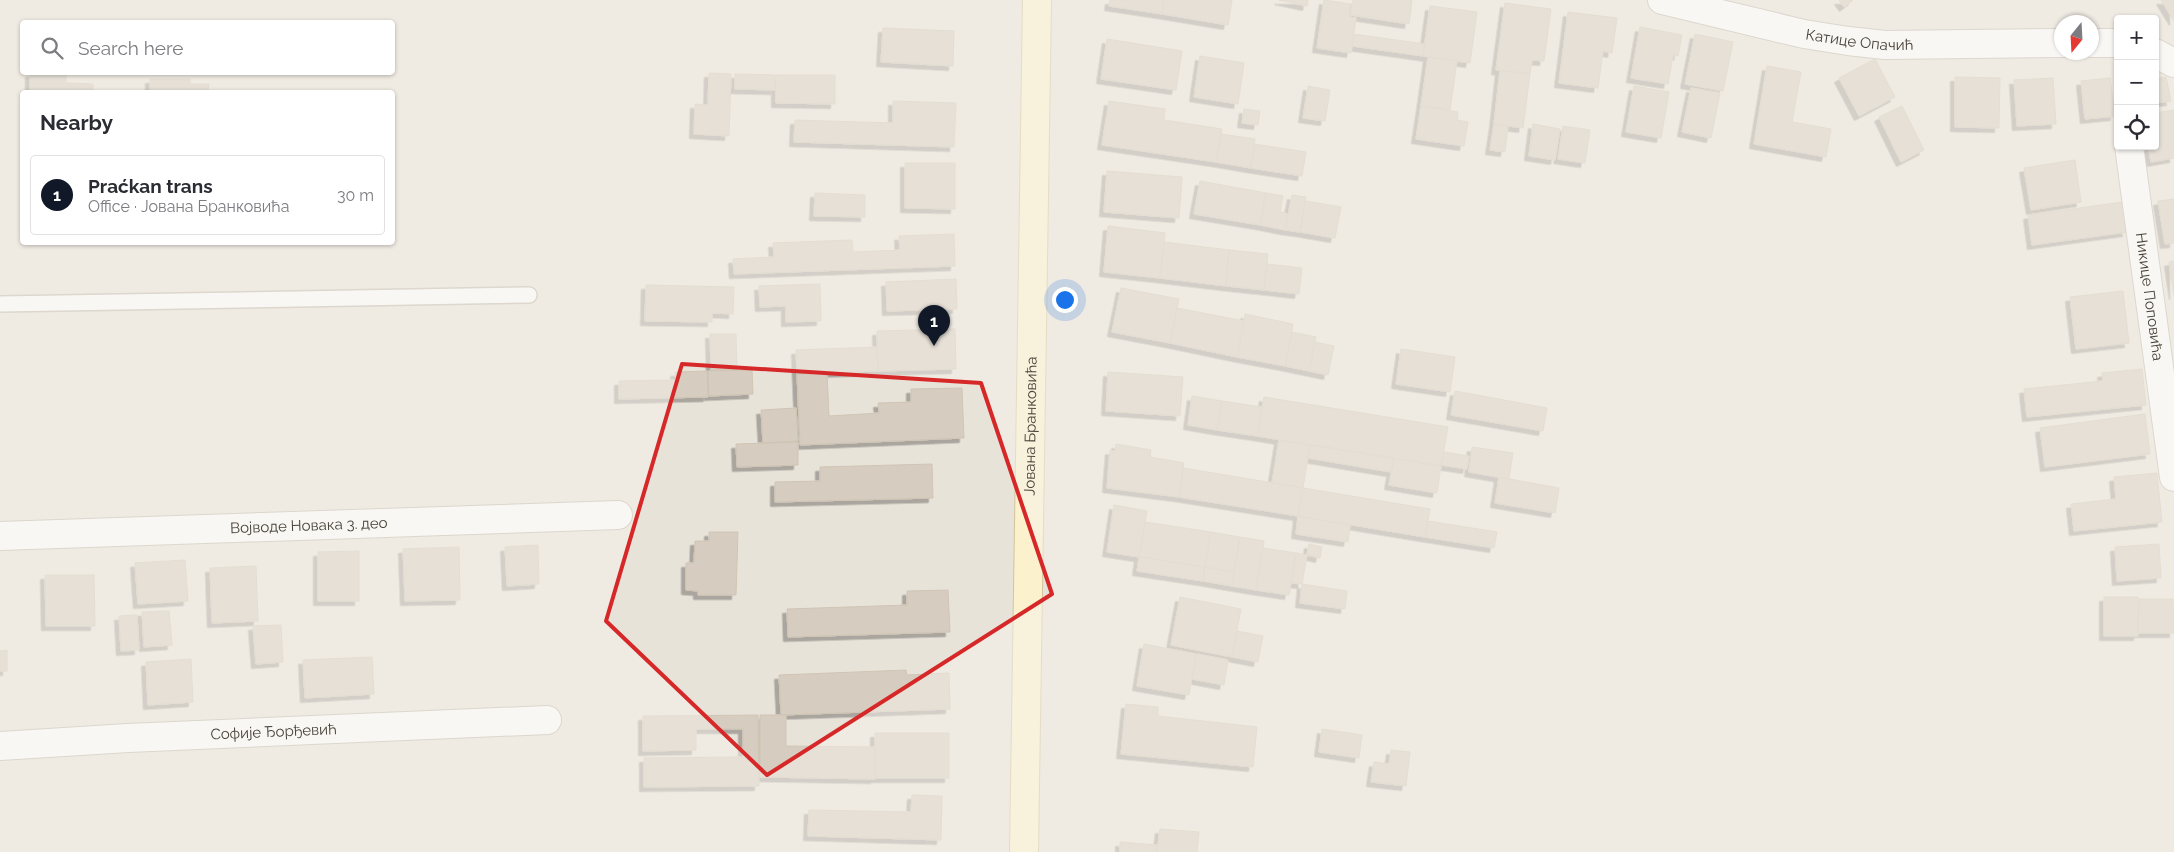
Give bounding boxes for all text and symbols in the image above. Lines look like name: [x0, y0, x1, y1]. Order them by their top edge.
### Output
north arrow: [2054, 15, 2099, 60]
map controls: [2114, 15, 2159, 150]
button: +: [2114, 15, 2159, 60]
search box: [20, 20, 395, 75]
street label: Катице Опачић: [1804, 25, 1913, 54]
icon: search: [38, 34, 66, 62]
text: Search here: [78, 37, 184, 59]
button: −: [2114, 60, 2159, 105]
button: locate: [2114, 105, 2159, 150]
text: Nearby: [40, 110, 113, 135]
text: Praćkan trans: [88, 175, 213, 197]
text: 1: [53, 186, 61, 205]
text: 30 m: [337, 186, 374, 205]
text: Office · Јована Бранковића: [88, 197, 289, 216]
street label: Никице Поповића: [2132, 231, 2167, 362]
your location: [1052, 287, 1078, 313]
pin: 1: [918, 305, 950, 346]
street label: Јована Бранковића: [1020, 356, 1041, 496]
street label: Војводе Новака 3. део: [230, 514, 388, 537]
street label: Софије Ђорђевић: [210, 720, 337, 743]

